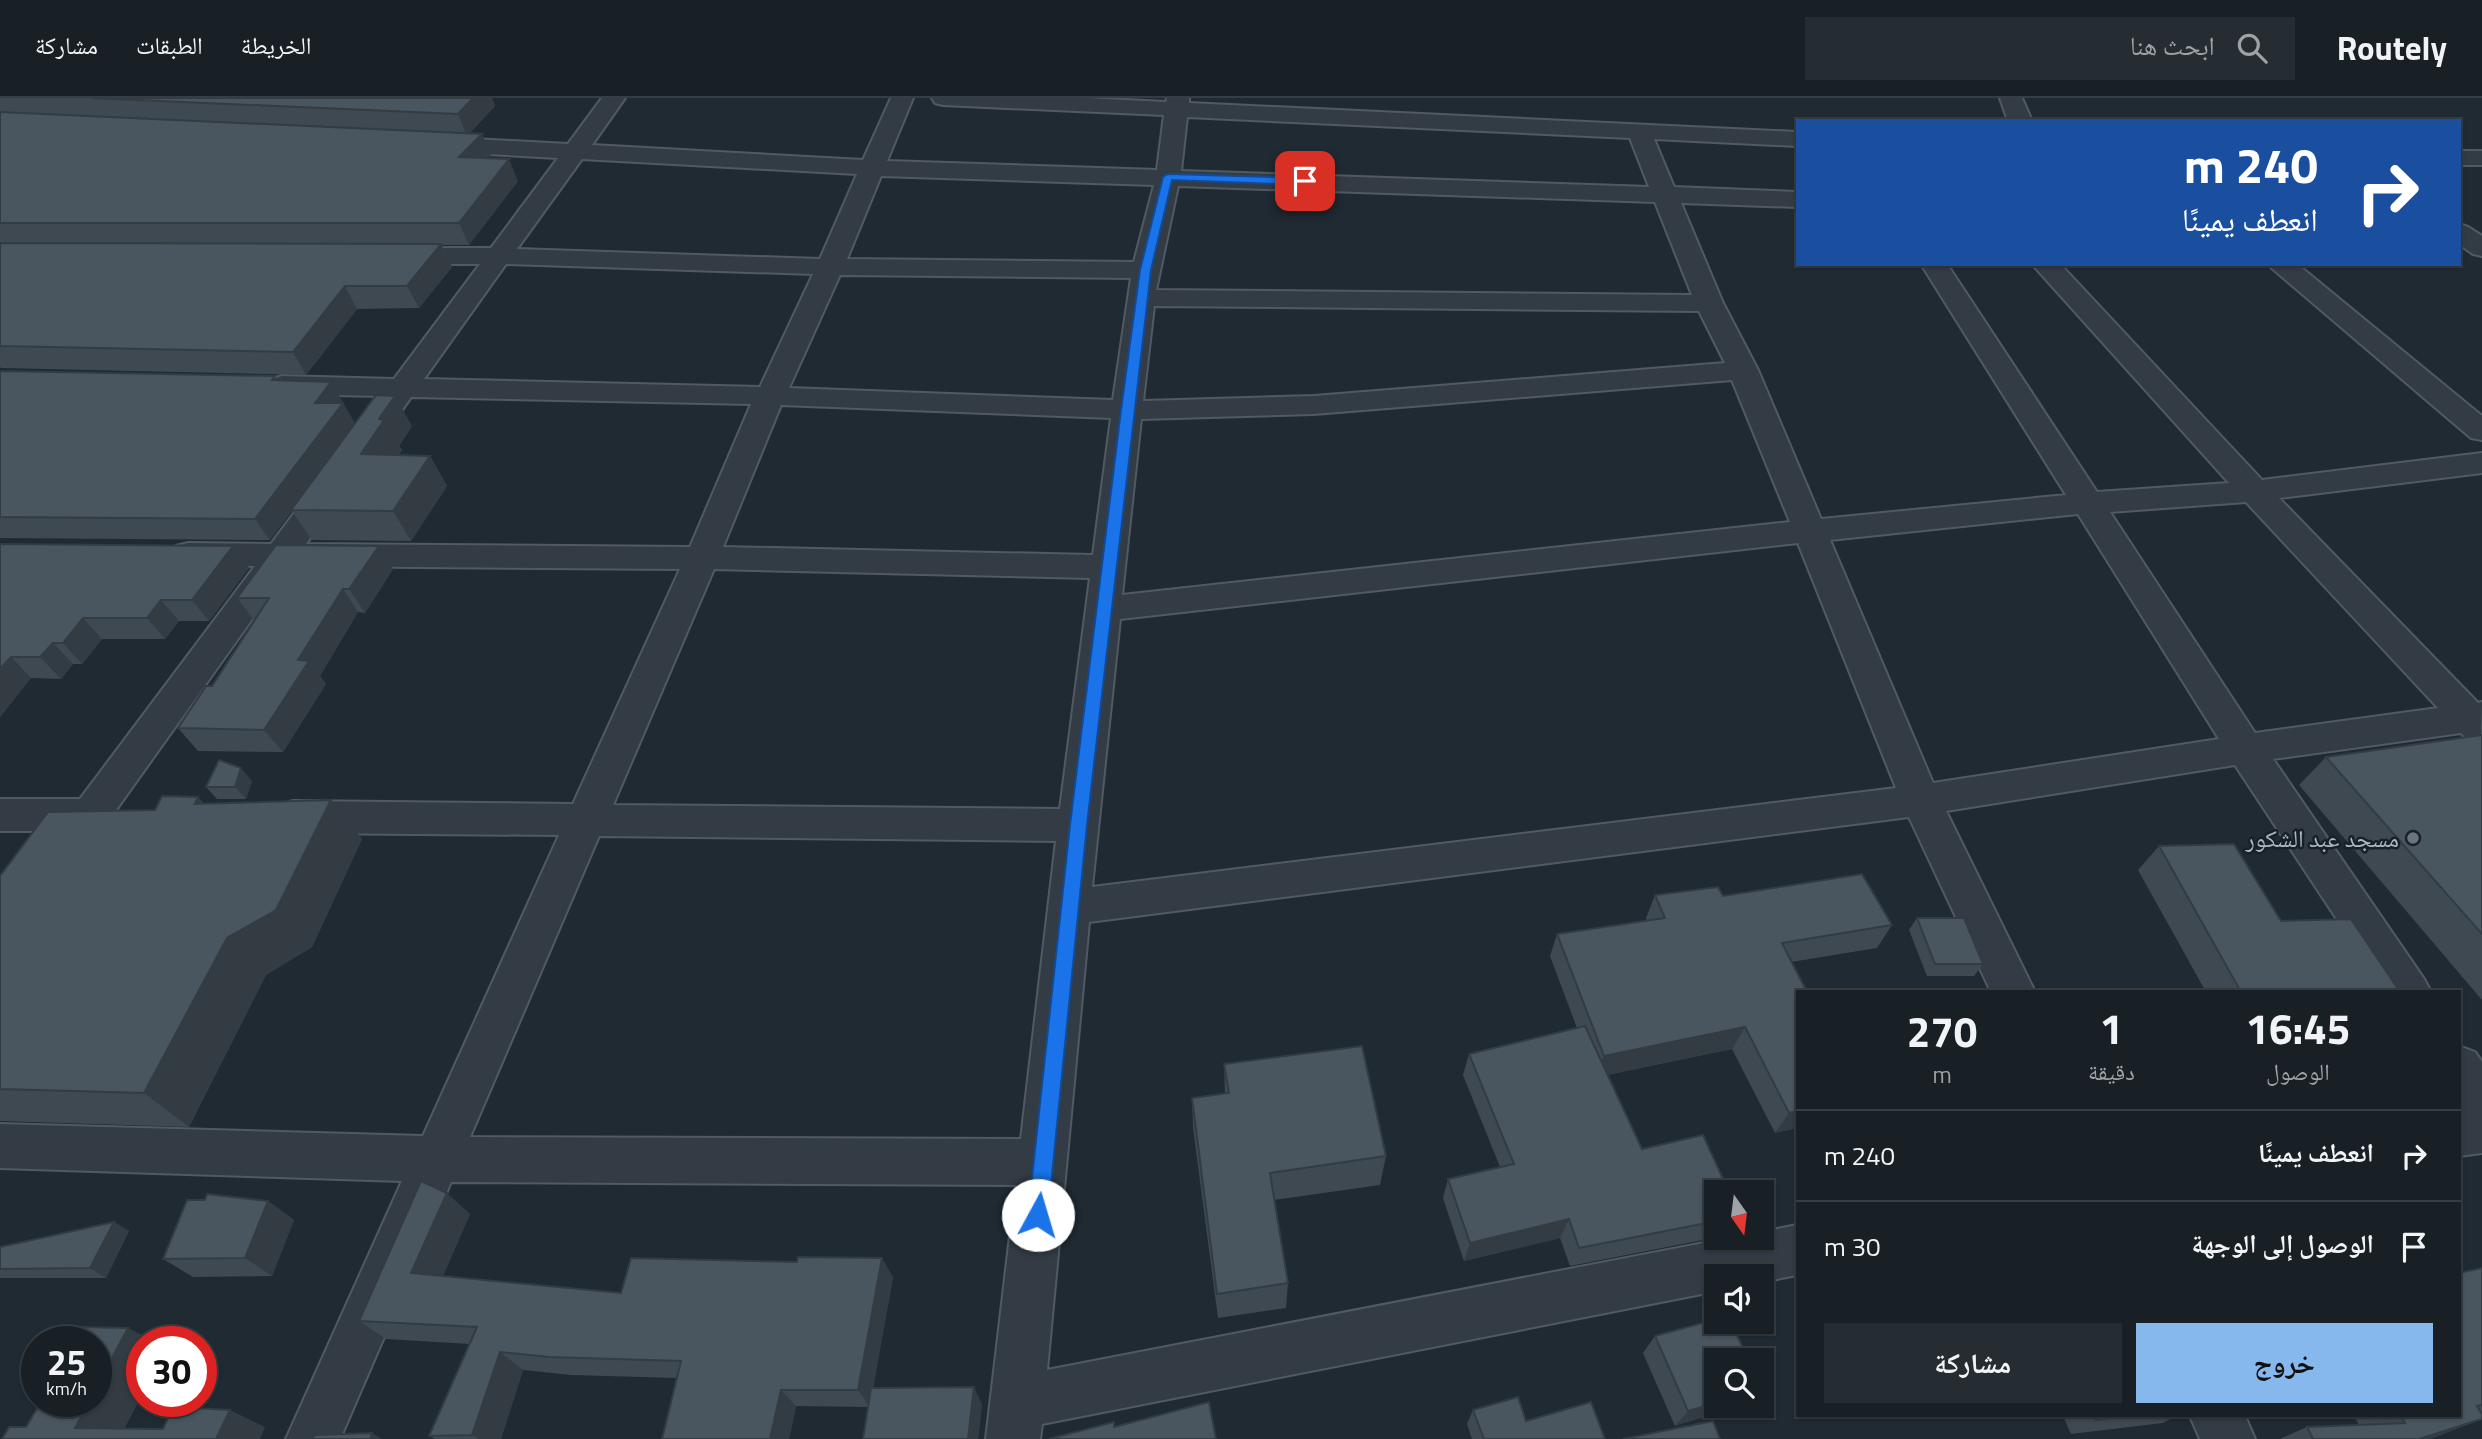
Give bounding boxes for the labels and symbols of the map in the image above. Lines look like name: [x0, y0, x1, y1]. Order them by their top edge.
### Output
pin: [1275, 151, 1335, 211]
place label: مسجد عبد الشكور: [2244, 820, 2399, 856]
marker: مسجد عبد الشكور: [2405, 830, 2421, 846]
position arrow: [1001, 1178, 1075, 1252]
north arrow: [1704, 1180, 1774, 1250]
speed limit sign: 30: [126, 1326, 217, 1417]

